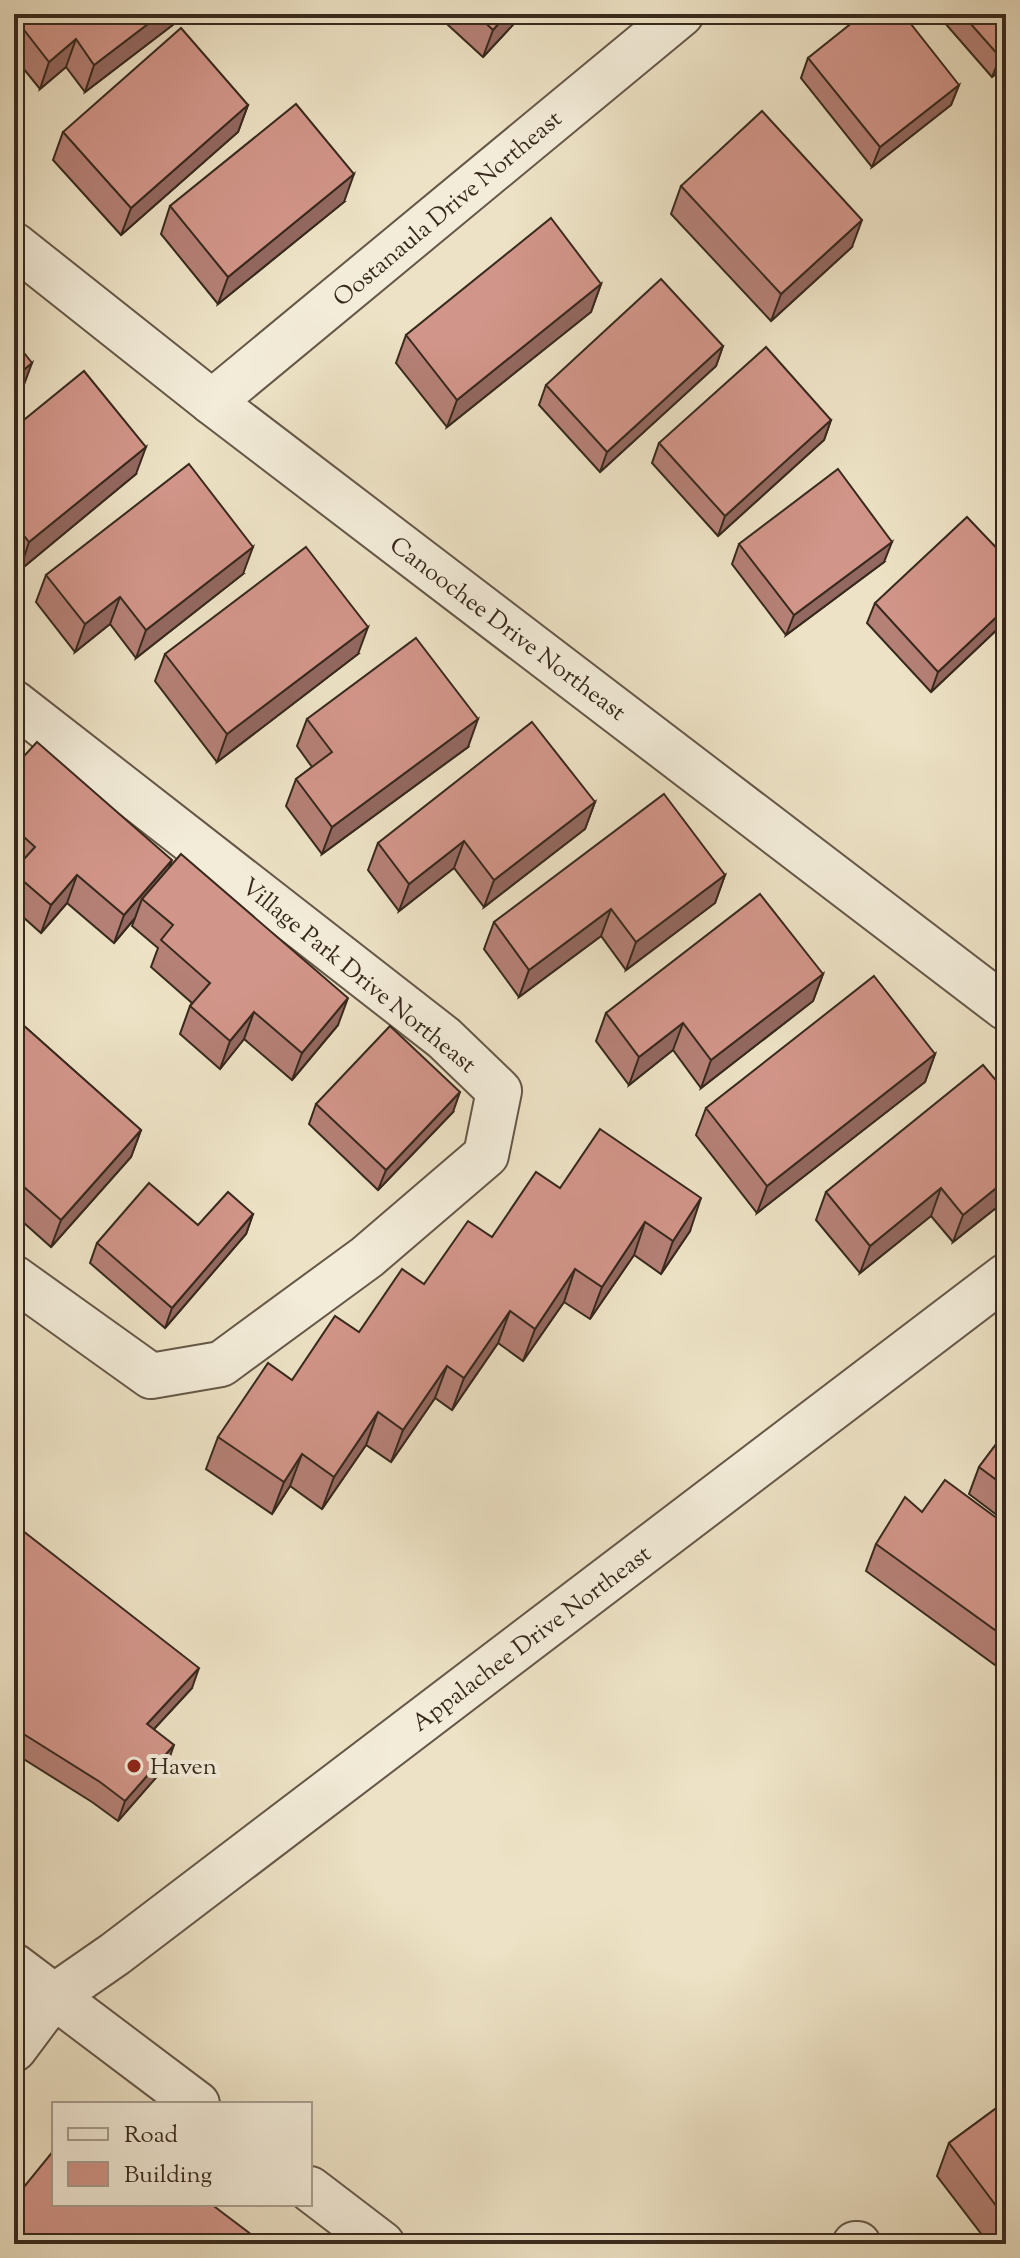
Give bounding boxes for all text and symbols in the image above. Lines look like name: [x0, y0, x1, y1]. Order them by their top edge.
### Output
street label: Oostanaula Drive Northeast: [326, 103, 570, 316]
street label: Canoochee Drive Northeast: [382, 529, 632, 730]
street label: Village Park Drive Northeast: [233, 871, 482, 1082]
street label: Appalachee Drive Northeast: [405, 1538, 659, 1741]
place label: Haven: [150, 1751, 217, 1785]
marker: Haven: [125, 1757, 143, 1775]
legend: [52, 2102, 312, 2206]
text: Road: [124, 2119, 178, 2153]
text: Building: [124, 2159, 213, 2193]

